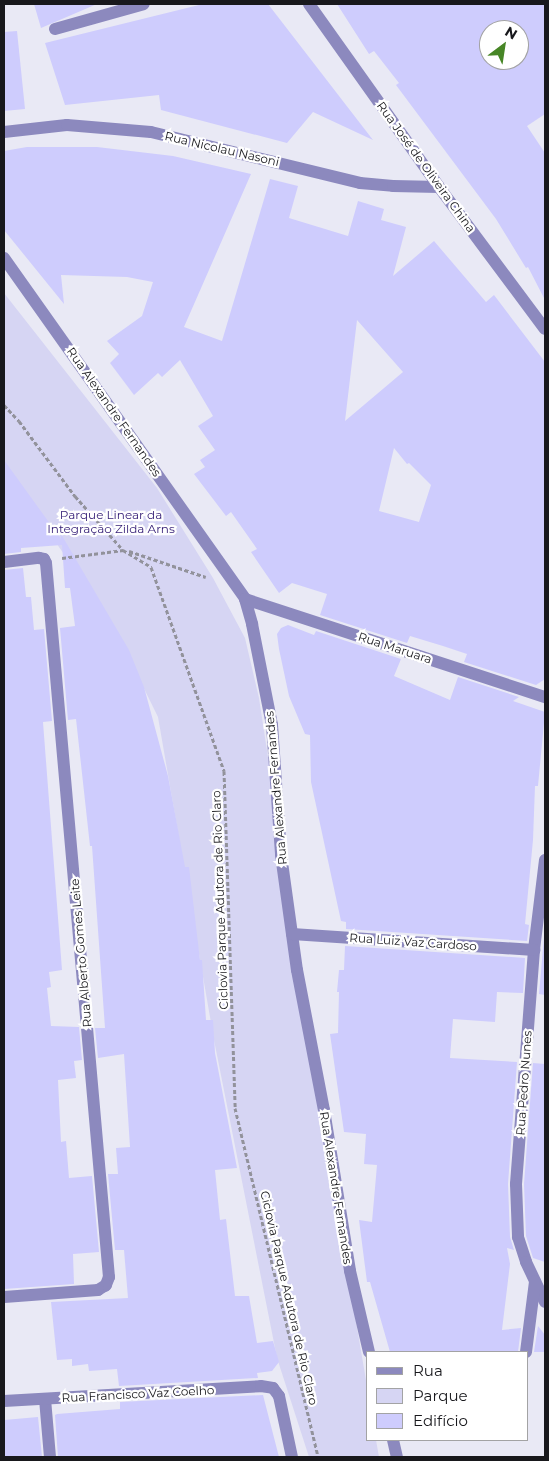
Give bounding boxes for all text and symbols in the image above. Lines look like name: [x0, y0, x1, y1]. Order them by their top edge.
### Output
north arrow: [479, 20, 529, 70]
text: N: [502, 22, 521, 44]
street label: Rua José de Oliveira China: [374, 99, 478, 235]
street label: Rua Nicolau Nasoni: [163, 129, 281, 169]
street label: Rua Alexandre Fernandes: [64, 345, 164, 479]
park label: Parque Linear da Integração Zilda Arns: [47, 508, 175, 536]
street label: Rua Maruara: [356, 629, 434, 667]
street label: Rua Alexandre Fernandes: [262, 710, 290, 866]
street label: Ciclovia Parque Adutora de Rio Claro: [209, 790, 231, 1010]
street label: Rua Alberto Gomes Leite: [67, 878, 95, 1028]
street label: Rua Luiz Vaz Cardoso: [349, 930, 477, 954]
street label: Rua Pedro Nunes: [513, 1030, 535, 1136]
street label: Rua Alexandre Fernandes: [317, 1111, 355, 1265]
street label: Ciclovia Parque Adutora de Rio Claro: [257, 1190, 321, 1406]
legend: [366, 1351, 529, 1441]
text: Rua: [413, 1361, 443, 1380]
street label: Rua Francisco Vaz Coelho: [61, 1383, 215, 1405]
text: Parque: [413, 1386, 468, 1405]
text: Edifício: [413, 1411, 468, 1430]

